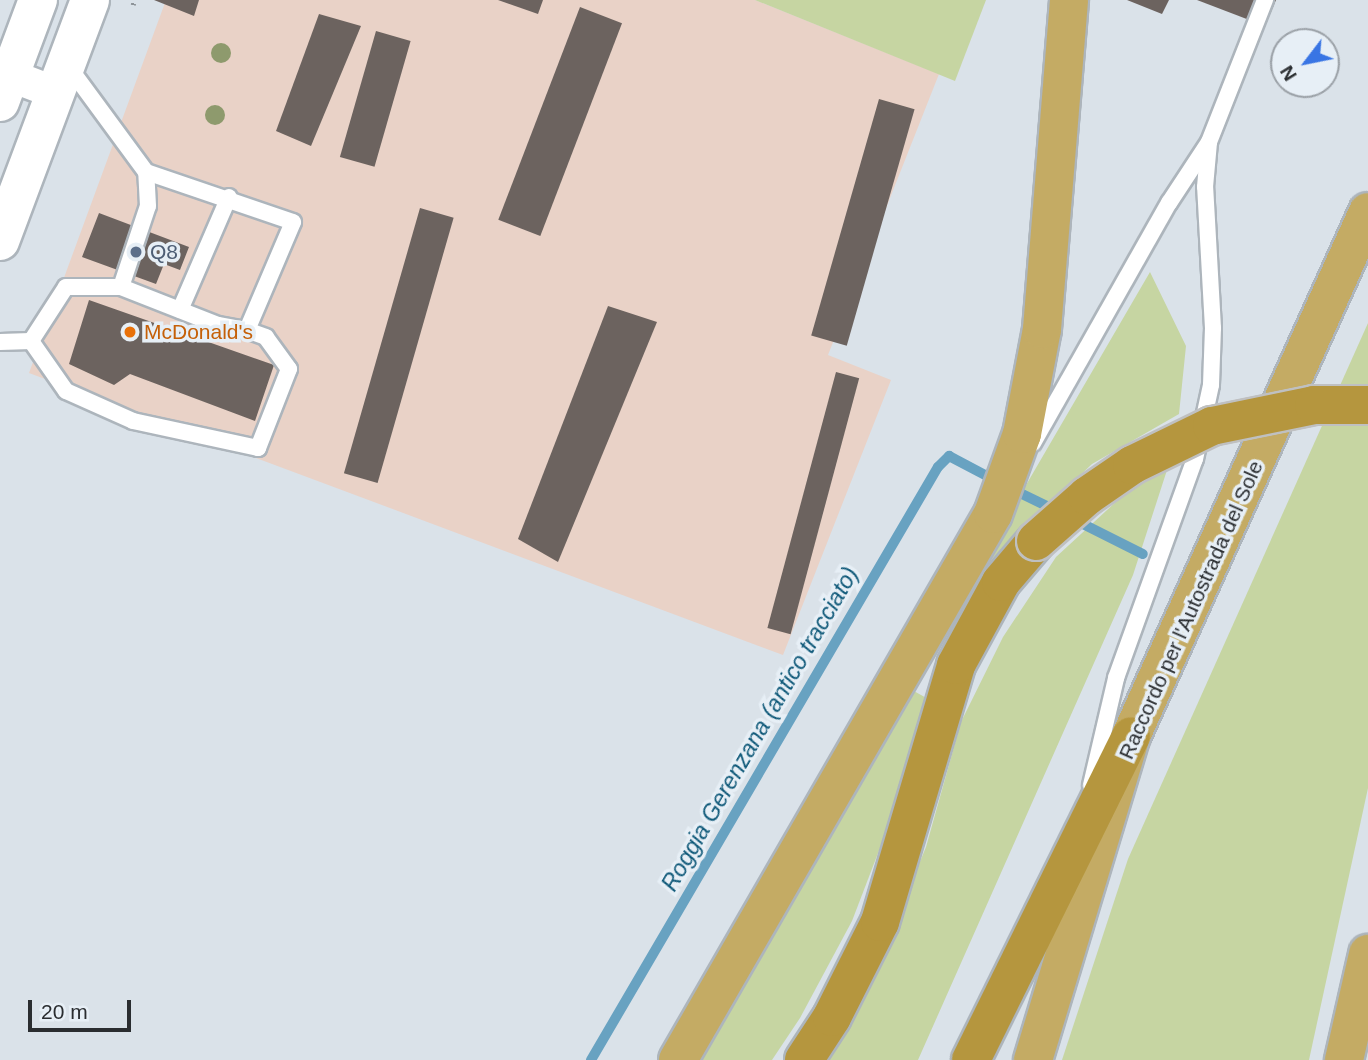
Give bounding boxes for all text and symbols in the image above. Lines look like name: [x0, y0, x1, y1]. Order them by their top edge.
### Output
north arrow: [1270, 28, 1340, 98]
text: N: [1276, 62, 1301, 85]
place label: Q8: [150, 239, 178, 265]
marker: Q8: [128, 244, 144, 260]
place label: McDonald's: [144, 319, 253, 345]
marker: McDonald's: [122, 324, 138, 340]
street label: Raccordo per l'Autostrada del Sole: [1114, 457, 1268, 763]
water label: Roggia Gerenzana (antico tracciato): [656, 562, 864, 896]
scale bar: [32, 986, 135, 1030]
text: 20 m: [41, 1000, 88, 1023]

